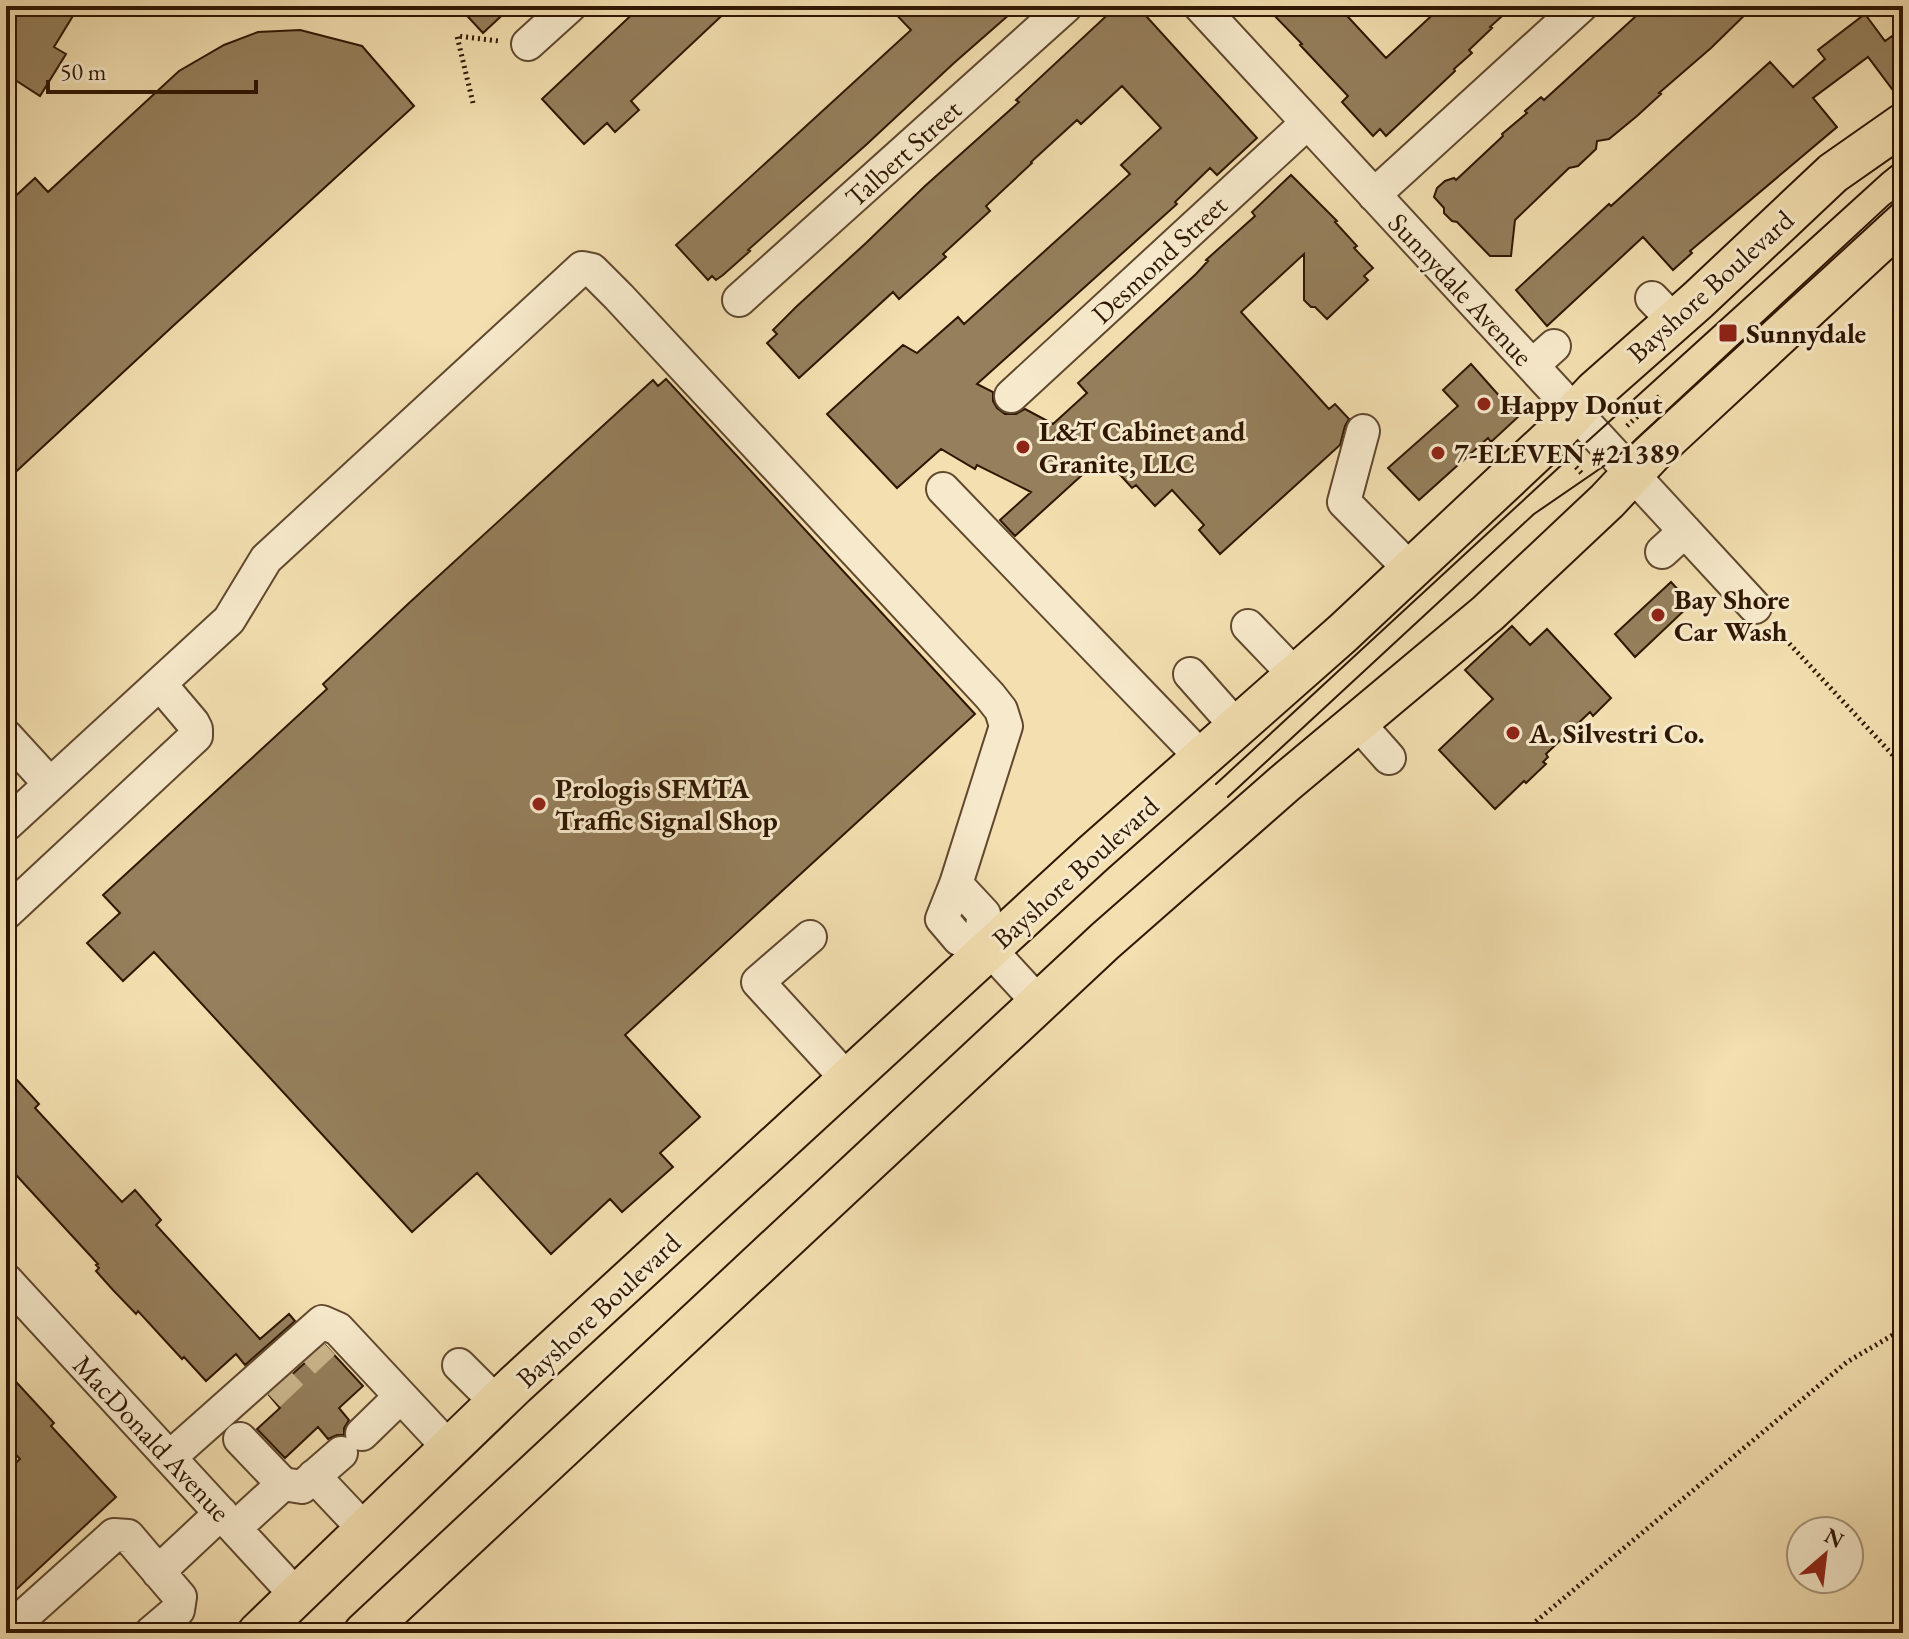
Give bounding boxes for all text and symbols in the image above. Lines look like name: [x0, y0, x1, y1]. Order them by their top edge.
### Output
scale bar: [48, 44, 256, 94]
text: 50 m: [60, 56, 107, 87]
street label: Talbert Street: [837, 91, 969, 215]
street label: Desmond Street: [1084, 187, 1235, 331]
street label: Bayshore Boulevard: [1619, 201, 1801, 370]
street label: Sunnydale Avenue: [1381, 205, 1541, 373]
place label: Sunnydale: [1746, 315, 1866, 351]
marker: Sunnydale: [1717, 322, 1739, 344]
place label: Happy Donut: [1500, 386, 1663, 422]
marker: Happy Donut: [1475, 395, 1493, 413]
place label: L&T Cabinet and Granite, LLC: [1039, 413, 1246, 481]
place label: 7-ELEVEN #21389: [1454, 435, 1679, 471]
marker: L&T Cabinet and Granite, LLC: [1014, 438, 1032, 456]
marker: 7-ELEVEN #21389: [1429, 444, 1447, 462]
place label: Bay Shore Car Wash: [1674, 581, 1790, 649]
marker: Bay Shore Car Wash: [1649, 606, 1667, 624]
place label: A. Silvestri Co.: [1528, 715, 1705, 751]
marker: A. Silvestri Co.: [1504, 724, 1522, 742]
place label: Prologis SFMTA Traffic Signal Shop: [555, 770, 778, 838]
street label: Bayshore Boulevard: [984, 787, 1166, 956]
marker: Prologis SFMTA Traffic Signal Shop: [530, 795, 548, 813]
street label: Bayshore Boulevard: [508, 1224, 688, 1395]
street label: MacDonald Avenue: [66, 1347, 239, 1529]
north arrow: [1785, 1515, 1865, 1595]
text: N: [1819, 1521, 1849, 1555]

